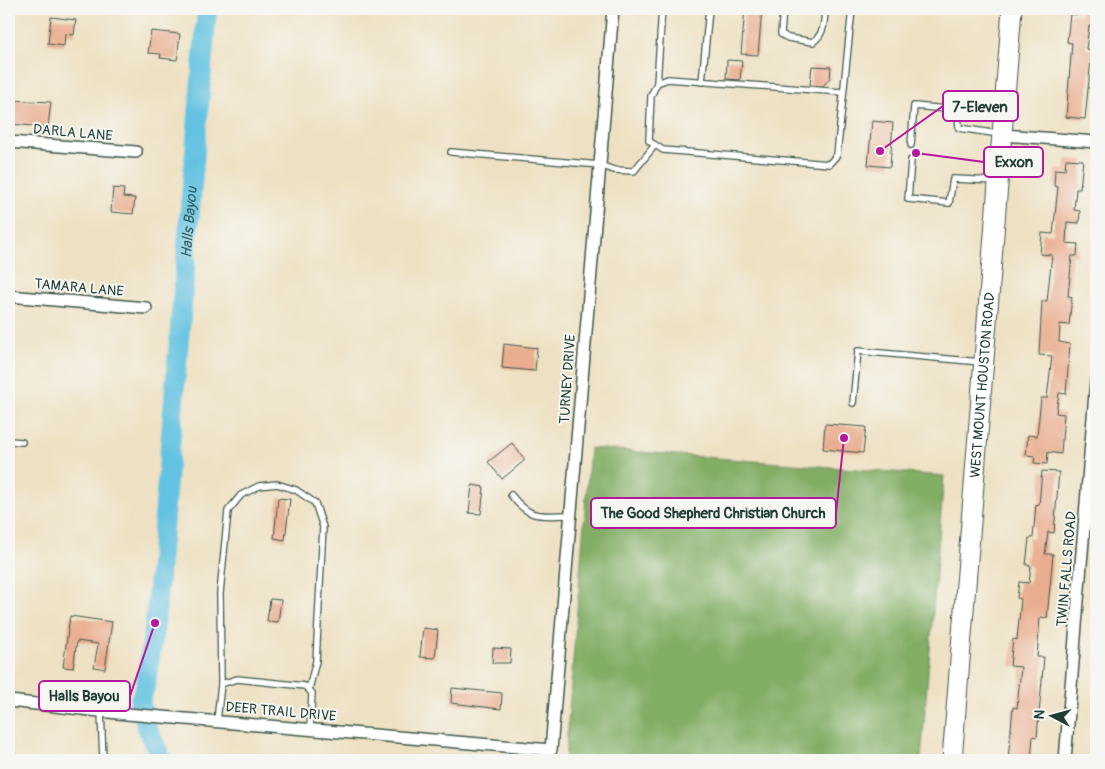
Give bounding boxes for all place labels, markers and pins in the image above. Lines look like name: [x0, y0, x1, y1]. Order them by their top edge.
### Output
callout: 7-Eleven: [943, 91, 1018, 121]
callout: Exxon: [984, 147, 1043, 177]
callout: The Good Shepherd Christian Church: [591, 498, 836, 528]
callout: Halls Bayou: [39, 681, 130, 711]

